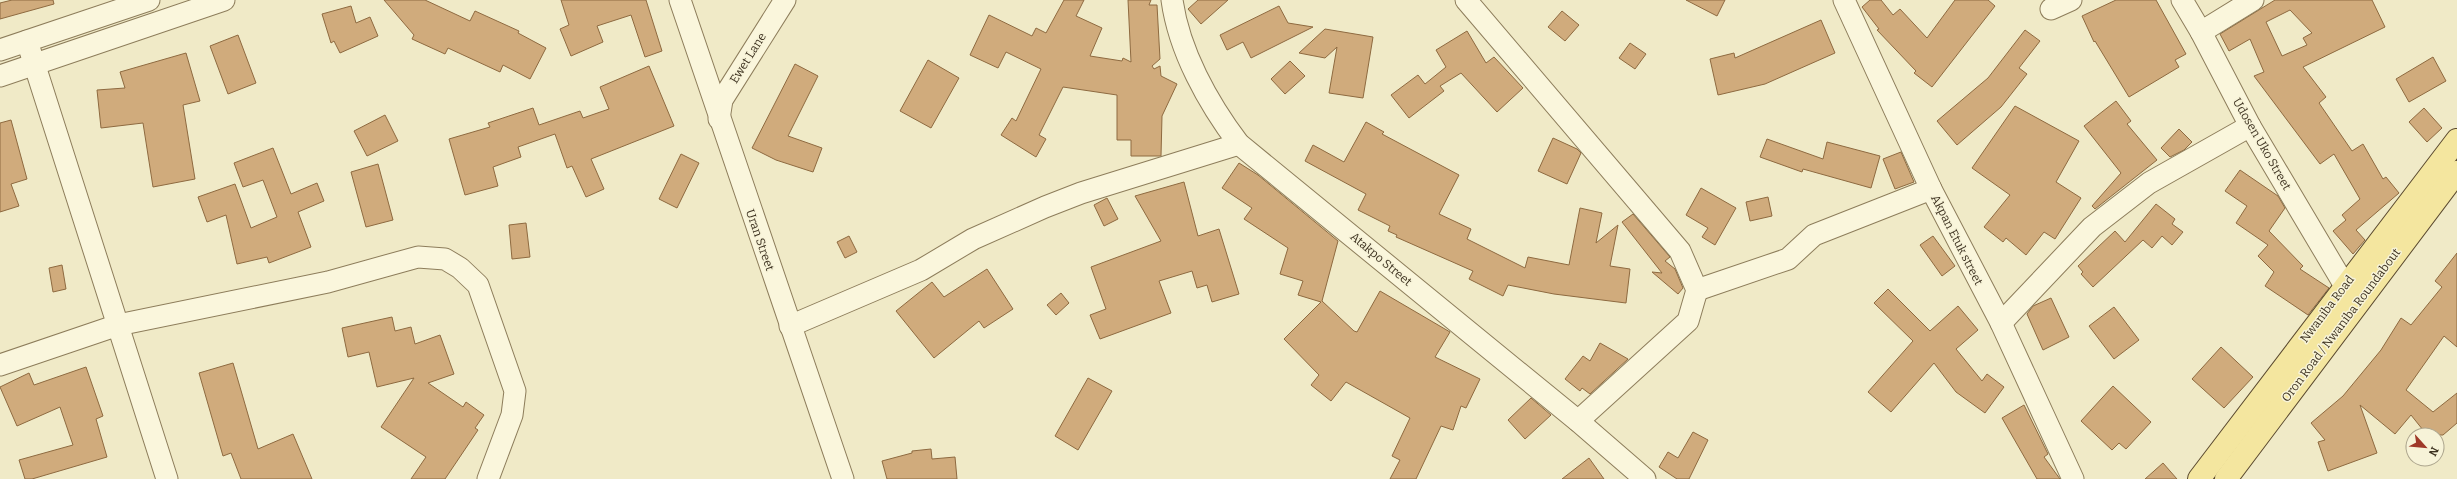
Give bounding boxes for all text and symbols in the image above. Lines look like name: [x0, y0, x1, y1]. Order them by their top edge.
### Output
street label: Ewet Lane: [727, 30, 769, 86]
street label: Udosen Uko Street: [2230, 96, 2294, 193]
street label: Akpan Etuk street: [1928, 192, 1986, 288]
street label: Uran Street: [743, 207, 777, 273]
street label: Atakpo Street: [1347, 229, 1415, 289]
street label: Oron Road / Nwaniba Roundabout: [2279, 245, 2404, 404]
street label: Nwaniba Road: [2297, 273, 2357, 345]
north arrow: [2405, 427, 2445, 467]
text: N: [2426, 445, 2441, 458]

